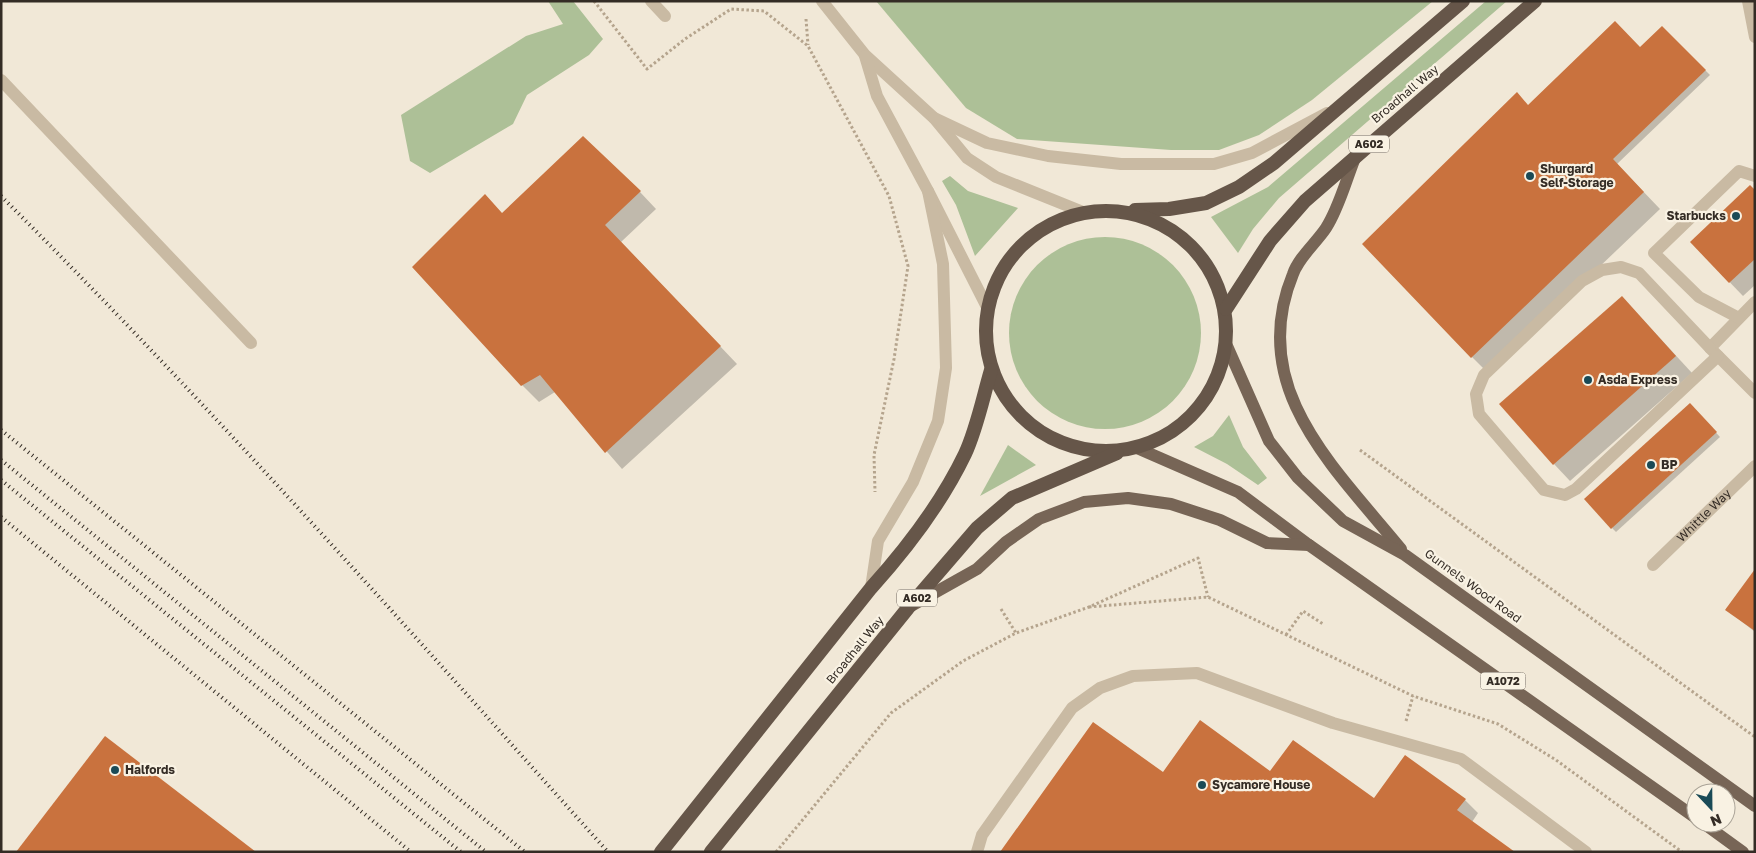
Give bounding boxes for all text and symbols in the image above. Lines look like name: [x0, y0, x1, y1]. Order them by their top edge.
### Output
street label: Broadhall Way: [1368, 61, 1442, 126]
road number: A602: [1349, 136, 1389, 152]
place label: Shurgard Self-Storage: [1540, 161, 1614, 190]
marker: Shurgard Self-Storage: [1524, 170, 1536, 182]
place label: Starbucks: [1667, 208, 1726, 223]
marker: Starbucks: [1730, 210, 1742, 222]
place label: Asda Express: [1598, 372, 1678, 387]
marker: Asda Express: [1582, 374, 1594, 386]
place label: BP: [1661, 457, 1678, 472]
marker: BP: [1645, 459, 1657, 471]
street label: Whittle Way: [1673, 485, 1734, 545]
street label: Gunnels Wood Road: [1422, 545, 1525, 626]
road number: A602: [897, 590, 937, 606]
street label: Broadhall Way: [823, 612, 887, 687]
road number: A1072: [1480, 672, 1526, 689]
place label: Halfords: [125, 762, 175, 777]
marker: Halfords: [109, 764, 121, 776]
place label: Sycamore House: [1212, 777, 1310, 792]
marker: Sycamore House: [1196, 779, 1208, 791]
north arrow: [1686, 783, 1736, 833]
text: N: [1708, 811, 1724, 830]

